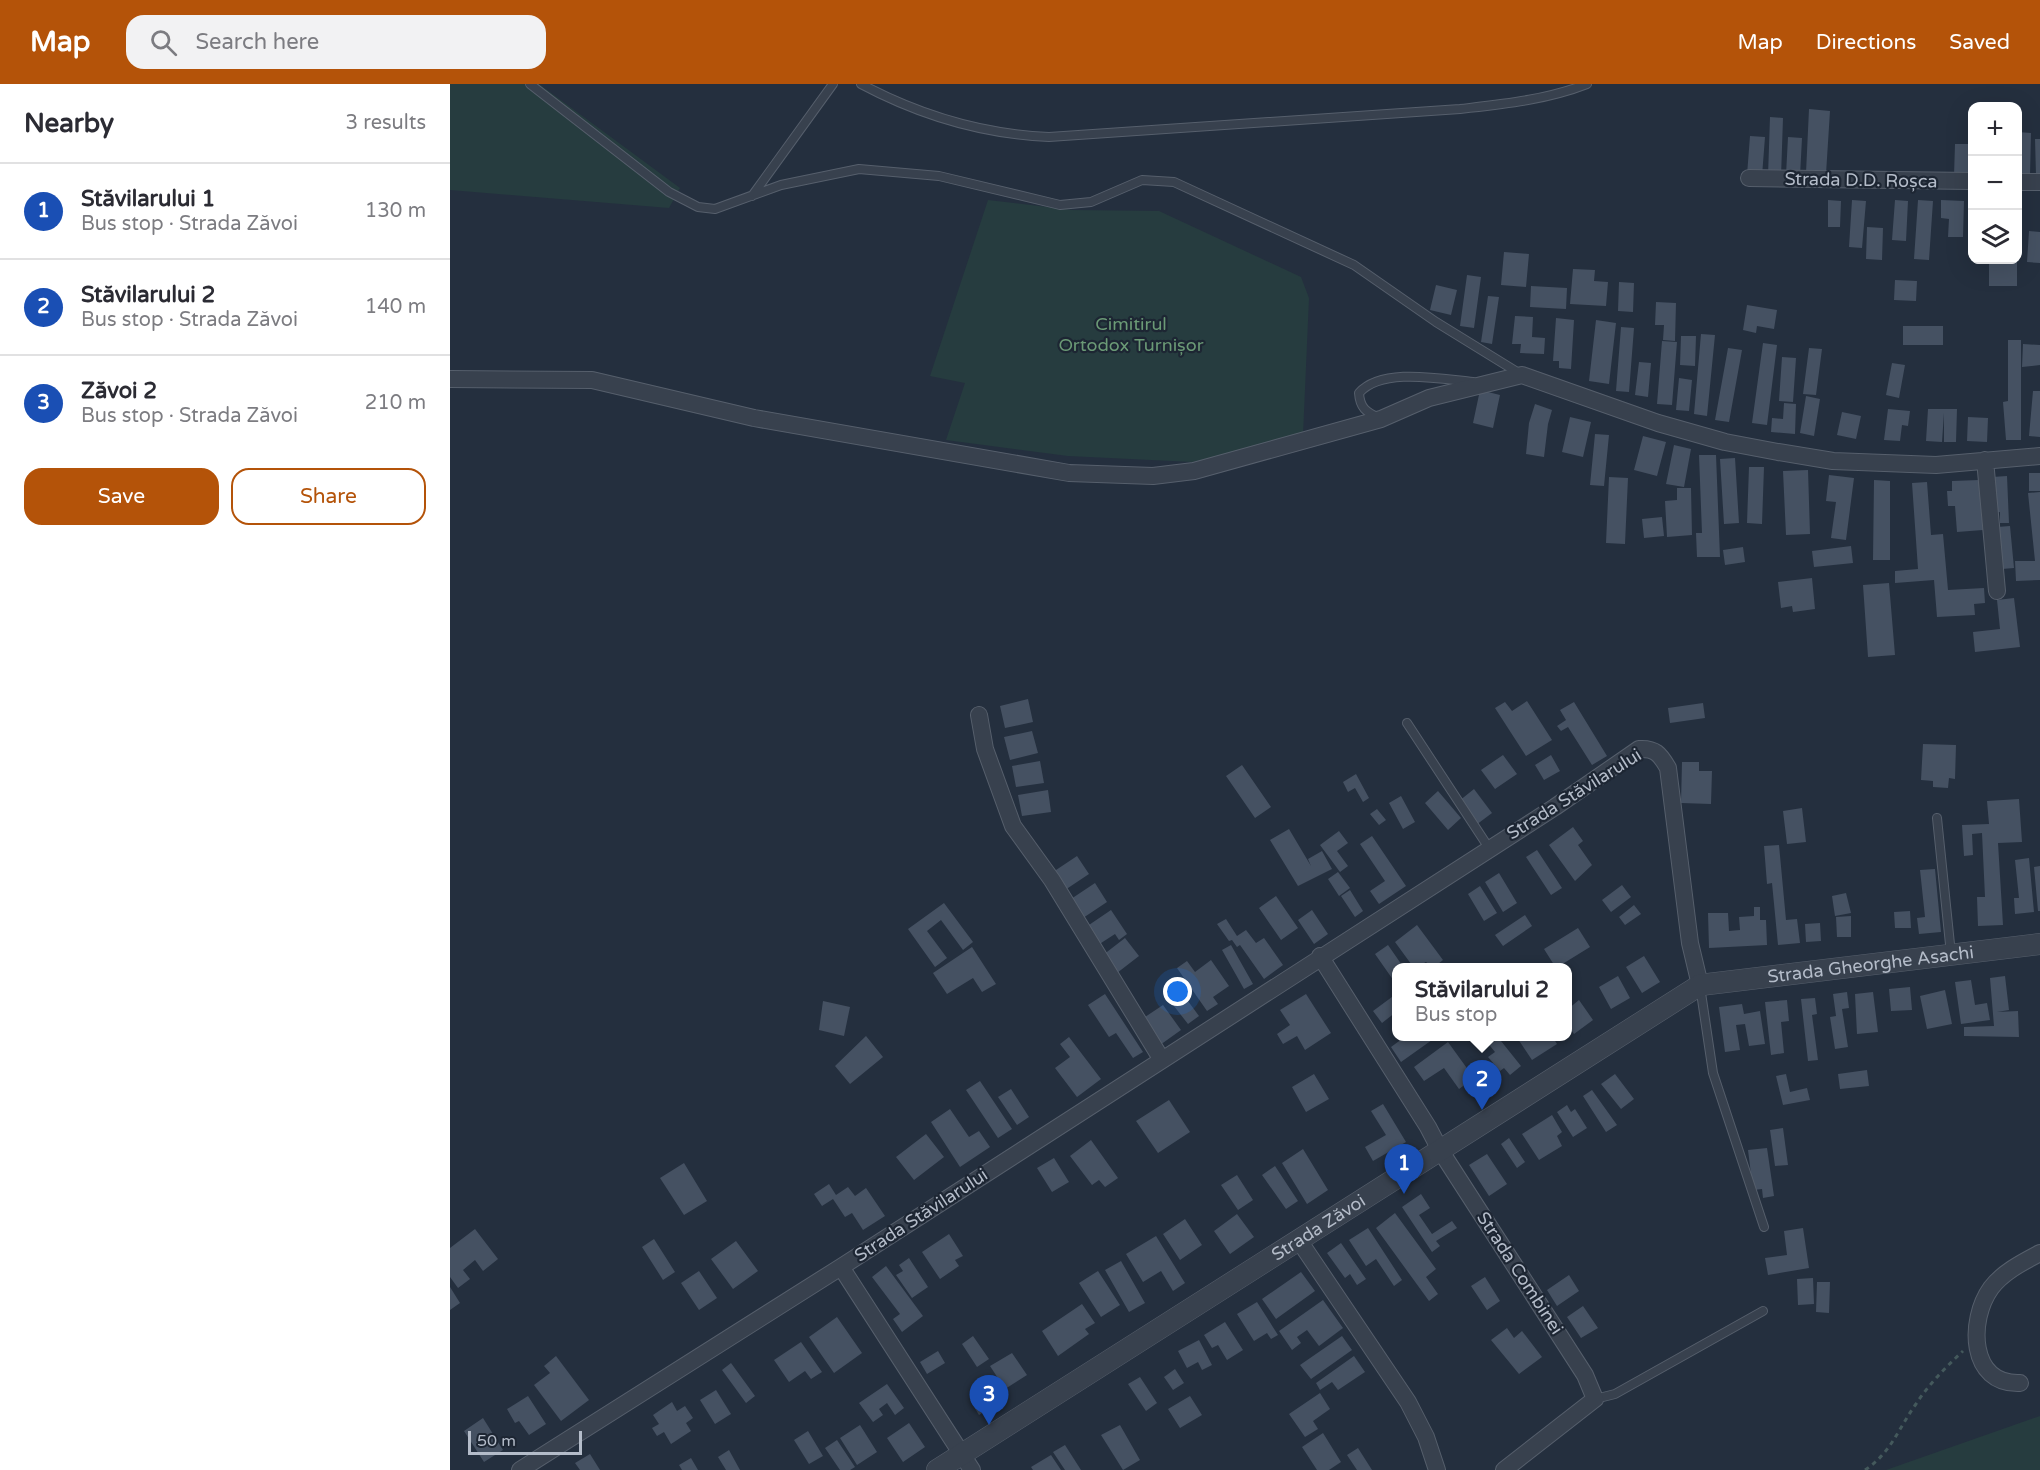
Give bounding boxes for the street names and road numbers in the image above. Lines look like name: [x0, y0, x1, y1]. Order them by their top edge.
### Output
street label: Strada D.D. Roșca: [1784, 168, 1938, 192]
street label: Strada Stăvilarului: [1503, 744, 1645, 844]
street label: Strada Gheorghe Asachi: [1766, 941, 1975, 988]
street label: Strada Stăvilarului: [850, 1164, 992, 1266]
street label: Strada Zăvoi: [1267, 1190, 1370, 1266]
street label: Strada Combinei: [1472, 1208, 1568, 1338]

